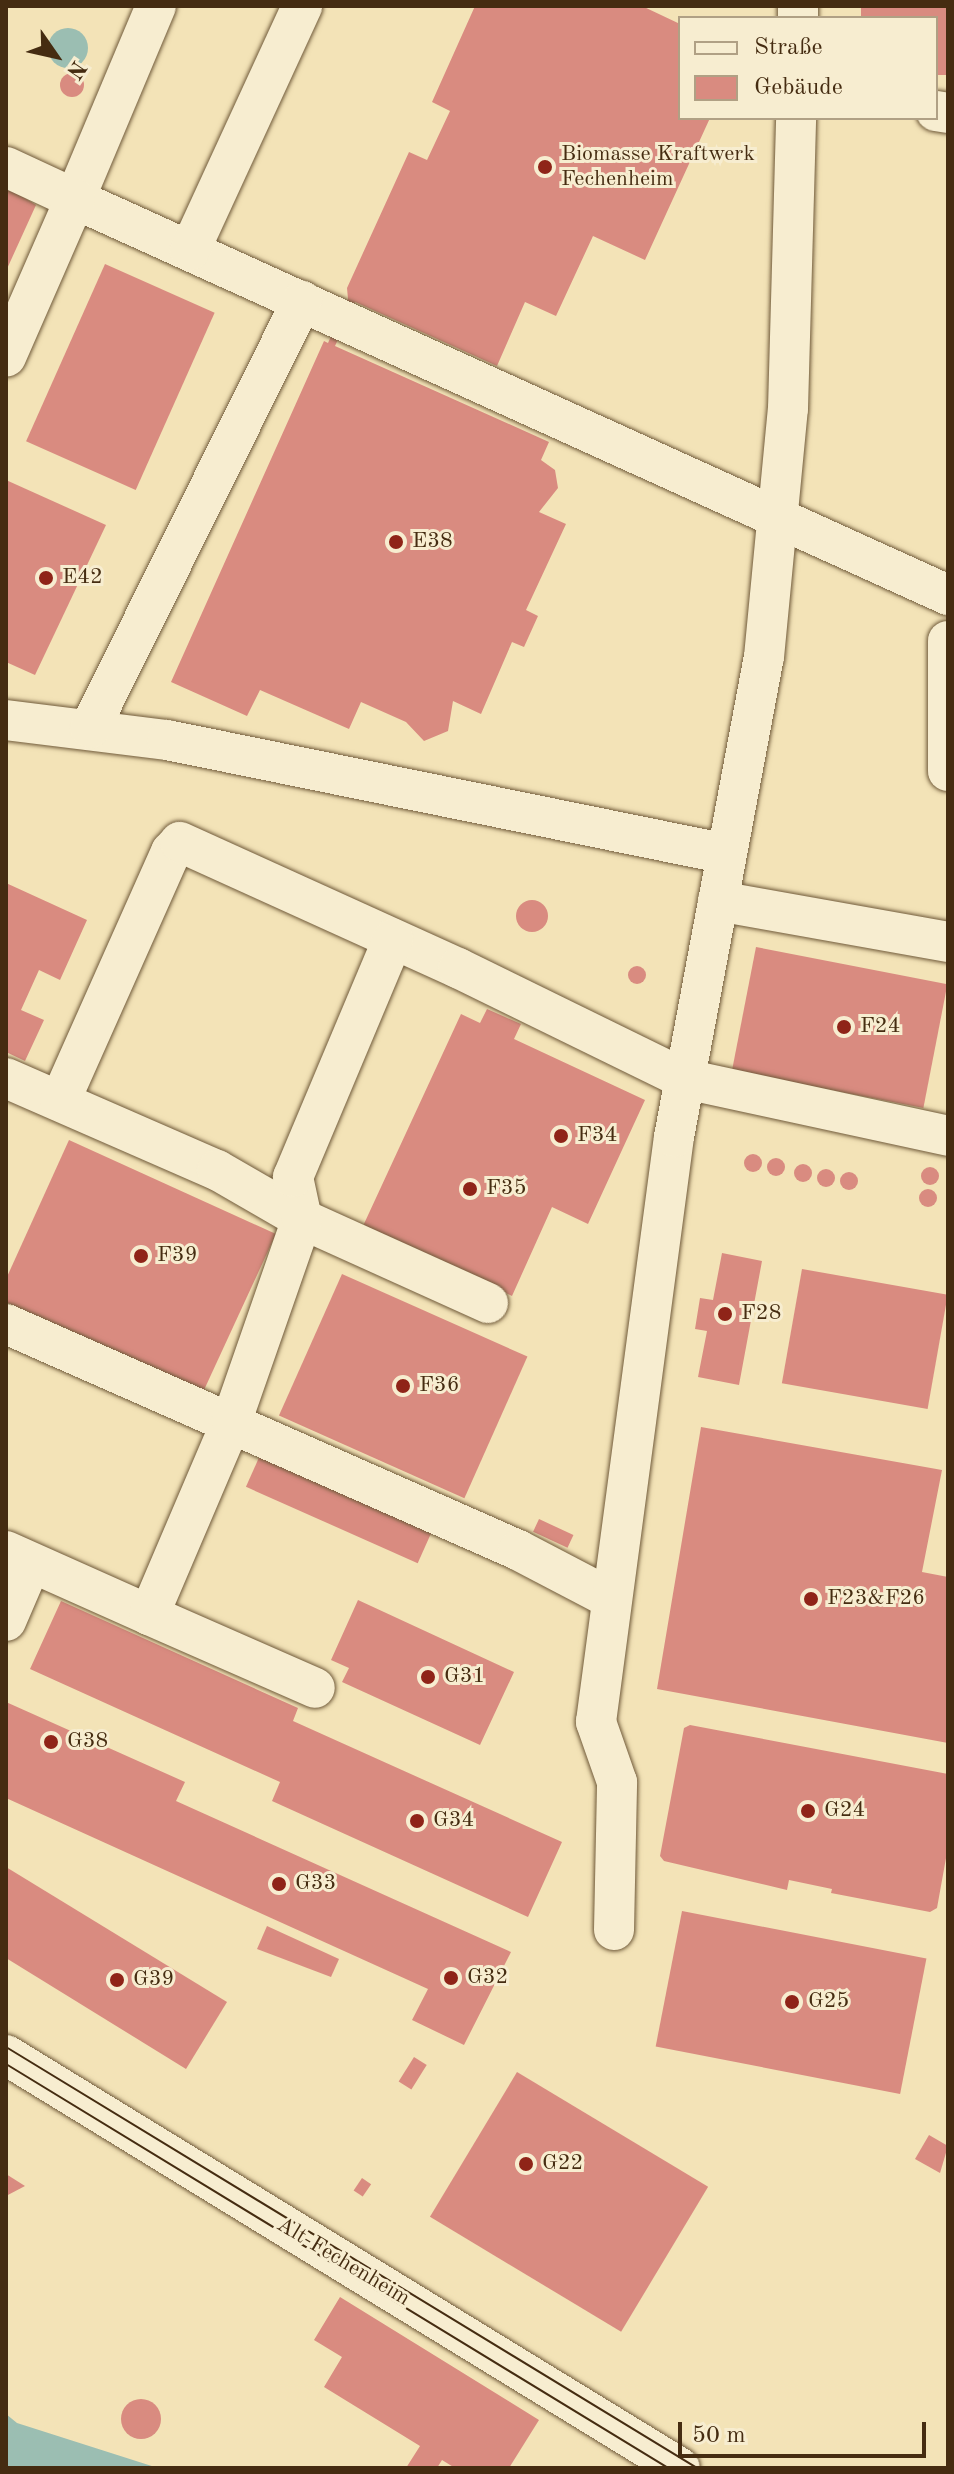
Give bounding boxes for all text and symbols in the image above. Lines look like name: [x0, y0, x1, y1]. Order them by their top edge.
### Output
north arrow: [16, 16, 96, 96]
legend: [678, 16, 938, 120]
text: Straße: [754, 36, 823, 60]
text: N: [62, 56, 90, 83]
text: Gebäude: [754, 76, 843, 100]
place label: Biomasse Kraftwerk Fechenheim: [561, 141, 755, 192]
marker: Biomasse Kraftwerk Fechenheim: [536, 158, 554, 176]
place label: E38: [412, 529, 453, 555]
marker: E38: [387, 533, 405, 551]
place label: E42: [62, 565, 103, 591]
marker: E42: [37, 569, 55, 587]
place label: F24: [860, 1014, 900, 1040]
marker: F24: [835, 1018, 853, 1036]
place label: F34: [577, 1123, 617, 1149]
marker: F34: [552, 1127, 570, 1145]
place label: F35: [486, 1176, 526, 1202]
marker: F35: [461, 1180, 479, 1198]
place label: F39: [157, 1243, 197, 1269]
marker: F39: [132, 1247, 150, 1265]
place label: F28: [741, 1301, 781, 1327]
marker: F28: [716, 1305, 734, 1323]
place label: F36: [419, 1373, 459, 1399]
marker: F36: [394, 1377, 412, 1395]
place label: F23&F26: [827, 1586, 925, 1612]
marker: F23&F26: [802, 1590, 820, 1608]
place label: G31: [444, 1664, 485, 1690]
marker: G31: [419, 1668, 437, 1686]
place label: G38: [67, 1729, 108, 1755]
marker: G38: [42, 1733, 60, 1751]
place label: G24: [824, 1798, 865, 1824]
marker: G24: [799, 1802, 817, 1820]
place label: G34: [433, 1808, 474, 1834]
marker: G34: [408, 1812, 426, 1830]
place label: G33: [295, 1871, 336, 1897]
marker: G33: [270, 1875, 288, 1893]
place label: G32: [467, 1965, 508, 1991]
place label: G39: [133, 1967, 174, 1993]
marker: G32: [442, 1969, 460, 1987]
marker: G39: [108, 1971, 126, 1989]
place label: G25: [808, 1989, 849, 2015]
marker: G25: [783, 1993, 801, 2011]
place label: G22: [542, 2151, 583, 2177]
marker: G22: [517, 2155, 535, 2173]
street label: Alt-Fechenheim: [271, 2212, 415, 2312]
scale bar: [682, 2406, 930, 2456]
text: 50 m: [692, 2424, 746, 2448]

